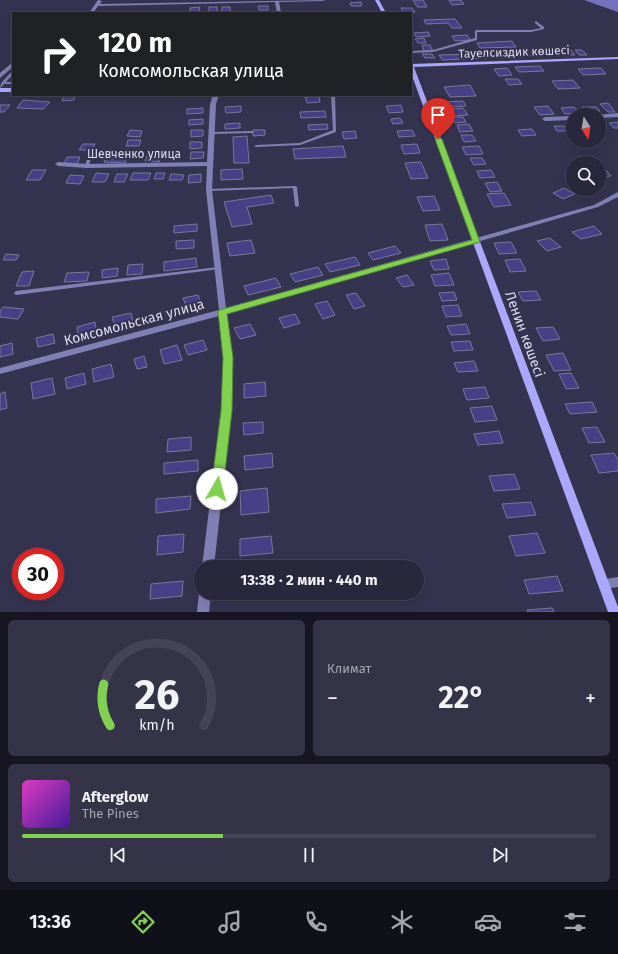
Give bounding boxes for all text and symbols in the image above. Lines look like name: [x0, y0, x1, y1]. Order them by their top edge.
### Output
text: 120 m: [98, 26, 172, 59]
icon: right: [32, 28, 84, 80]
street label: Тауелсиздик көшесі: [458, 43, 570, 61]
text: Комсомольская улица: [98, 60, 284, 82]
pin: [421, 98, 455, 139]
icon: arrive: [427, 104, 449, 126]
north arrow: [566, 108, 606, 148]
map controls: [566, 108, 606, 196]
street label: Шевченко улица: [87, 147, 181, 161]
button: search: [566, 156, 606, 196]
street label: Ленин көшесі: [501, 289, 548, 380]
street label: Комсомольская улица: [62, 296, 206, 349]
position arrow: [196, 468, 238, 510]
speed limit sign: 30: [12, 548, 64, 600]
text: 13:38 · 2 мин · 440 m: [240, 571, 378, 589]
text: Климат: [327, 661, 371, 676]
text: 26: [134, 670, 179, 720]
text: 22°: [438, 680, 485, 716]
text: −: [327, 685, 338, 712]
text: +: [585, 685, 596, 712]
text: km/h: [139, 717, 174, 734]
text: Afterglow: [82, 788, 148, 806]
text: The Pines: [82, 806, 139, 821]
icon: previous: [107, 844, 129, 866]
icon: pause: [298, 844, 320, 866]
icon: next: [489, 844, 511, 866]
icon: directions: [129, 908, 157, 936]
icon: music: [216, 908, 244, 936]
icon: phone: [302, 908, 330, 936]
icon: climate: [388, 908, 416, 936]
icon: car: [474, 908, 502, 936]
icon: filters: [561, 908, 589, 936]
text: 13:36: [29, 911, 71, 933]

